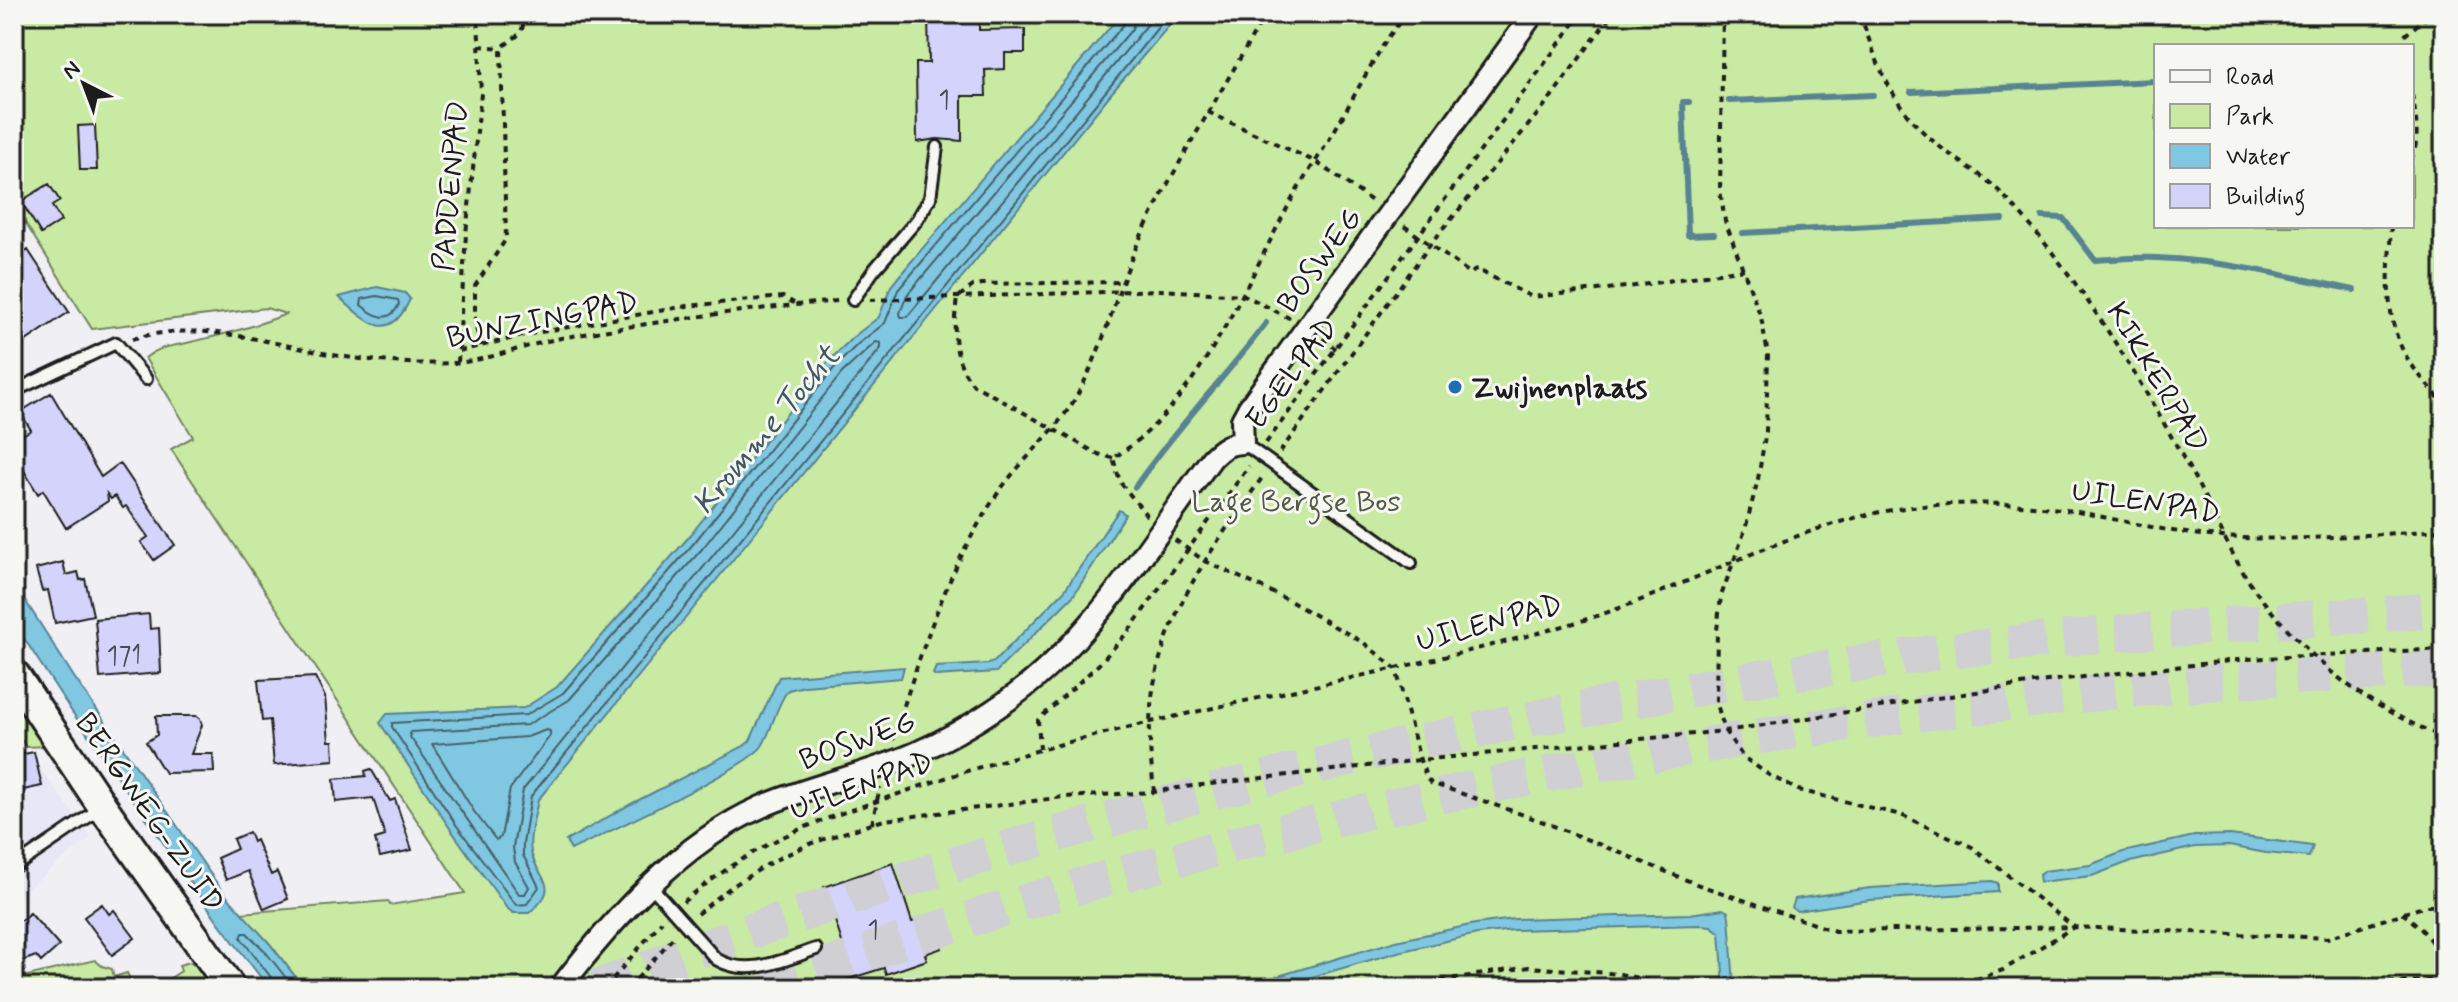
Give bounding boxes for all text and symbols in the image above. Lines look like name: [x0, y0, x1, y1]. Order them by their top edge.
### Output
north arrow: [44, 44, 124, 124]
legend: [2154, 44, 2414, 228]
text: N: [57, 55, 87, 86]
text: Road: [2226, 62, 2274, 93]
house number: 1: [938, 84, 950, 118]
street label: PADDENPAD: [425, 99, 478, 273]
text: Park: [2226, 102, 2274, 133]
text: Water: [2226, 142, 2291, 173]
text: Building: [2226, 182, 2306, 216]
street label: BOSWEG: [1269, 201, 1371, 321]
street label: BUNZINGPAD: [443, 283, 641, 358]
street label: KIKKERPAD: [2096, 295, 2217, 460]
street label: EGELPAD: [1237, 310, 1347, 438]
water label: Kromme Tocht: [683, 335, 851, 524]
place label: Zwijnenplaats: [1471, 369, 1648, 409]
marker: Zwijnenplaats: [1446, 378, 1464, 396]
street label: UILENPAD: [2069, 472, 2223, 533]
park label: Lage Bergse Bos: [1191, 483, 1401, 525]
street label: UILENPAD: [1412, 585, 1567, 662]
house number: 171: [107, 640, 141, 674]
street label: BOSWEG: [794, 702, 921, 780]
street label: BERGWEG-ZUID: [65, 705, 232, 920]
street label: UILENPAD: [785, 743, 938, 830]
house number: 1: [867, 914, 879, 948]

